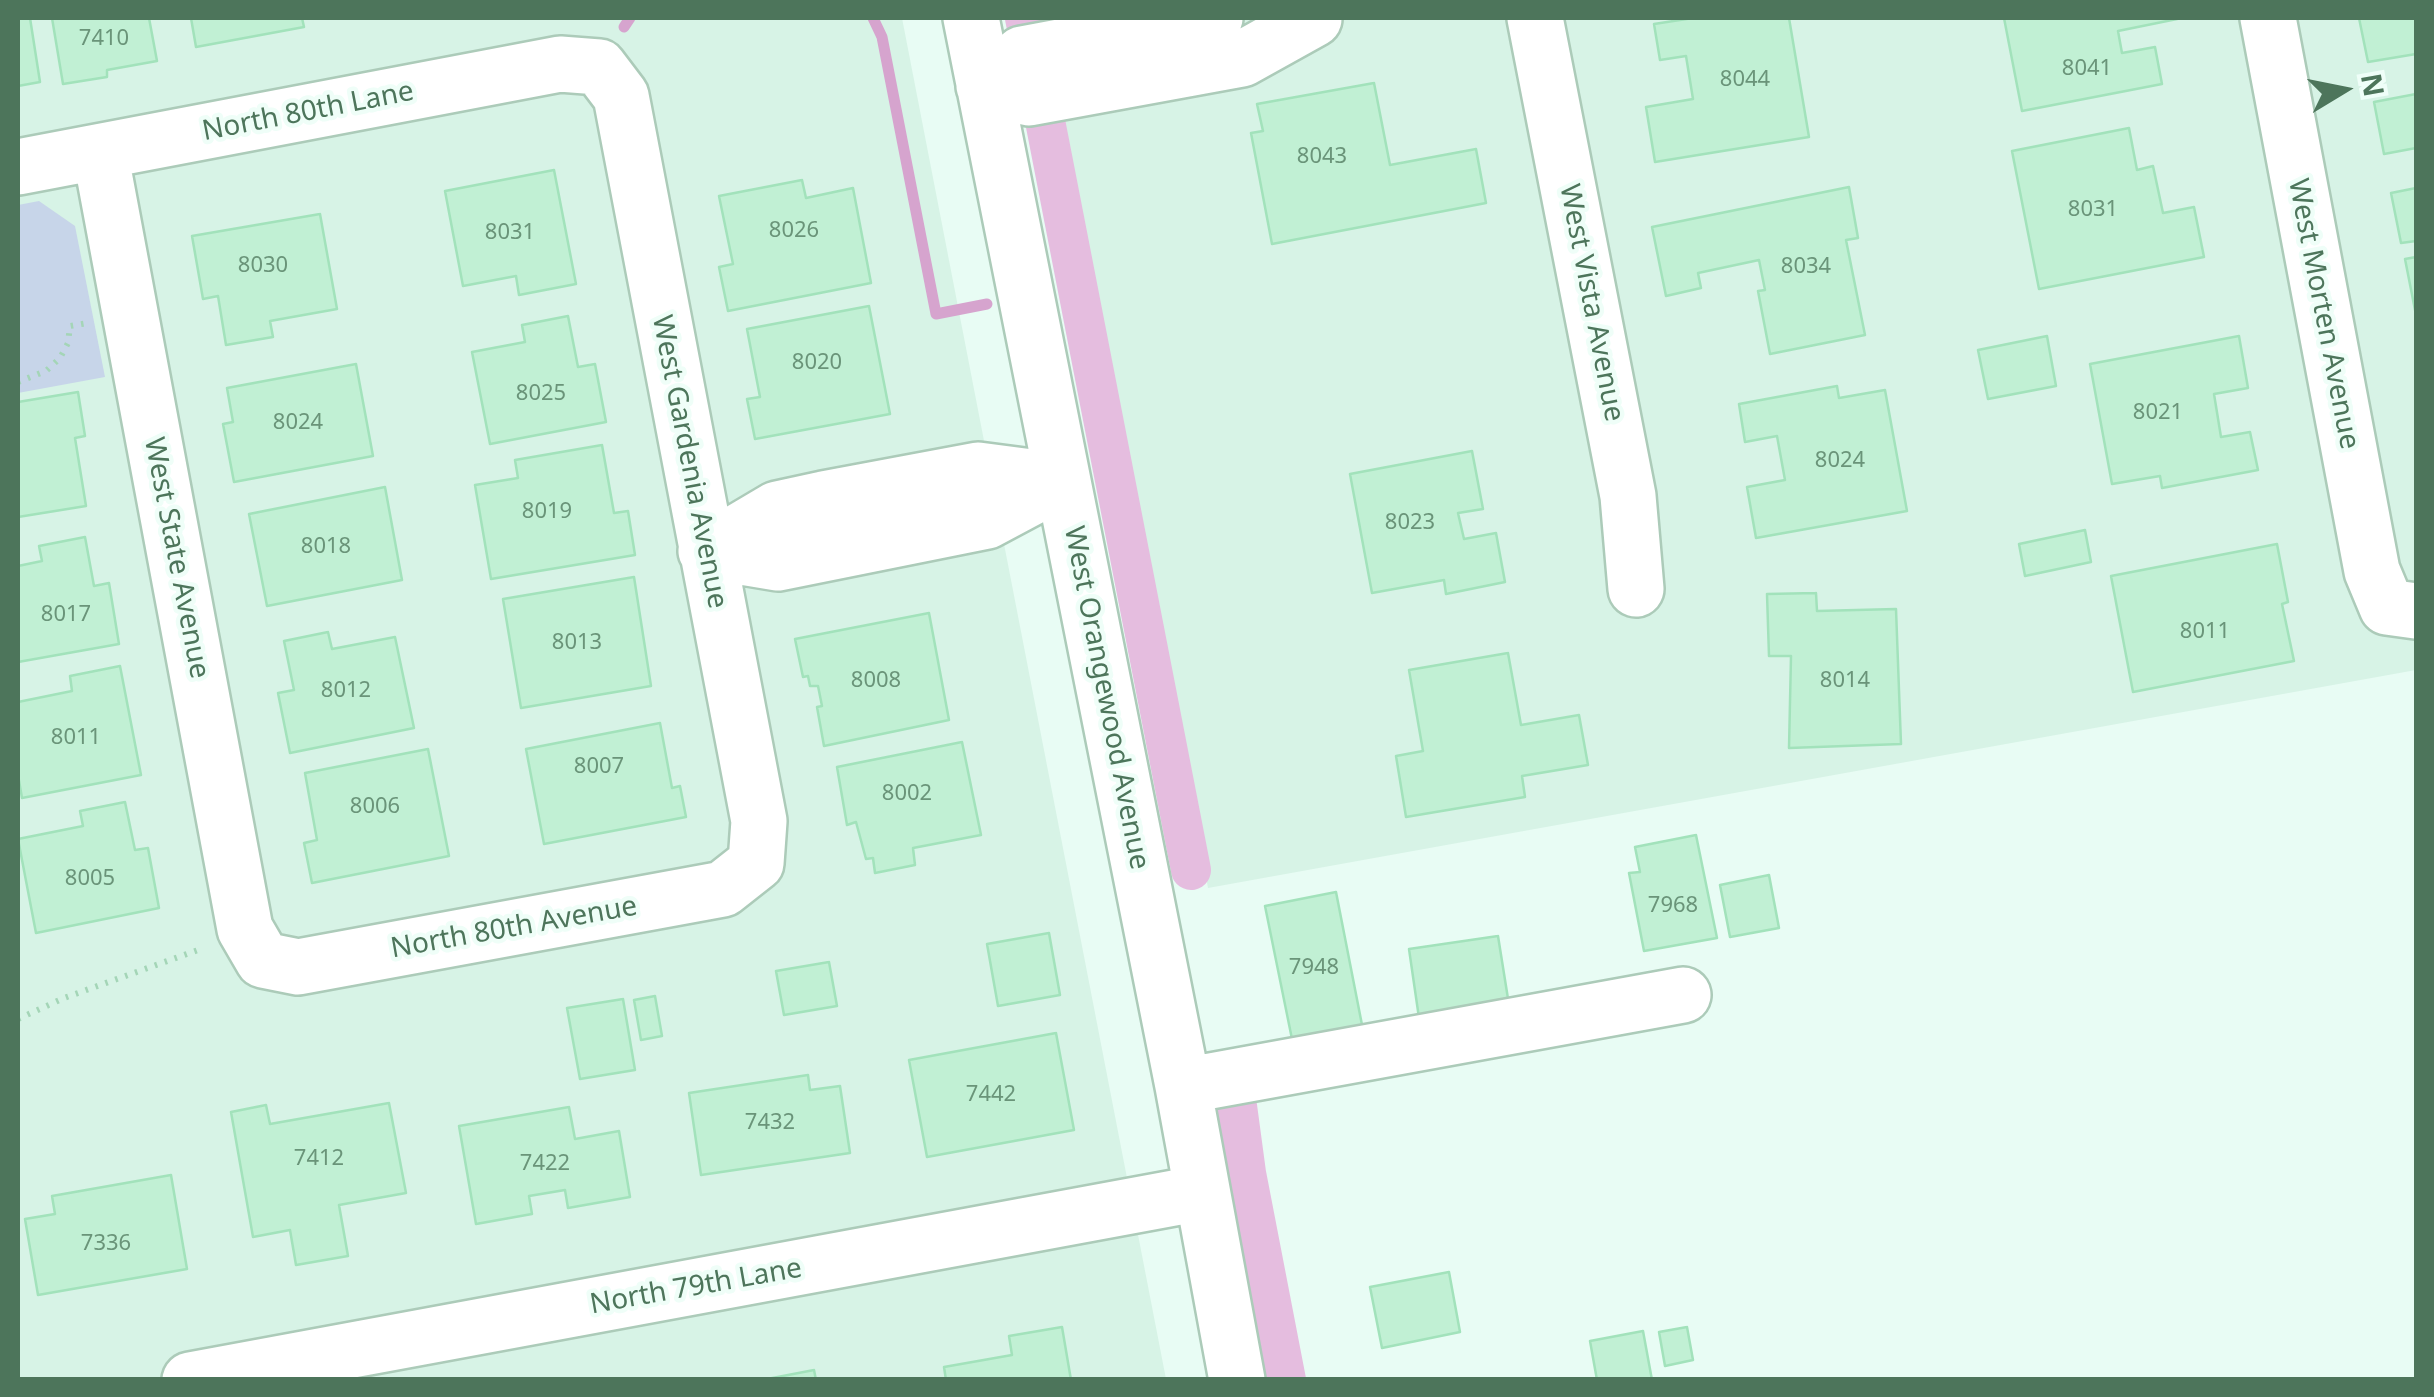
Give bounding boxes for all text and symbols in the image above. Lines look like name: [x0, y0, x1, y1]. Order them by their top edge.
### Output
house number: 7410: [79, 26, 129, 52]
north arrow: [2294, 40, 2394, 140]
house number: 8041: [2062, 56, 2112, 82]
house number: 8044: [1720, 67, 1770, 93]
text: N: [2353, 70, 2394, 99]
street label: North 80th Lane: [199, 75, 417, 149]
house number: 8043: [1297, 144, 1347, 170]
street label: West Morten Avenue: [2280, 176, 2366, 452]
street label: West Vista Avenue: [1552, 182, 1630, 424]
house number: 8031: [2068, 197, 2118, 223]
house number: 8026: [769, 218, 819, 244]
house number: 8031: [485, 220, 535, 246]
house number: 8030: [238, 253, 288, 279]
house number: 8034: [1781, 254, 1831, 280]
street label: West Gardenia Avenue: [644, 313, 734, 611]
house number: 8020: [792, 350, 842, 376]
house number: 8025: [516, 381, 566, 407]
house number: 8021: [2133, 400, 2183, 426]
house number: 8024: [273, 410, 323, 436]
street label: West State Avenue: [136, 435, 216, 681]
house number: 8024: [1815, 448, 1865, 474]
house number: 8019: [522, 499, 572, 525]
house number: 8023: [1385, 510, 1435, 536]
street label: West Orangewood Avenue: [1056, 523, 1156, 873]
house number: 8018: [301, 534, 351, 560]
house number: 8017: [41, 602, 91, 628]
house number: 8011: [2180, 619, 2230, 645]
house number: 8013: [552, 630, 602, 656]
house number: 8008: [851, 668, 901, 694]
house number: 8014: [1820, 668, 1870, 694]
house number: 8012: [321, 678, 371, 704]
house number: 8011: [51, 725, 101, 751]
house number: 8007: [574, 754, 624, 780]
house number: 8002: [882, 781, 932, 807]
house number: 8006: [350, 794, 400, 820]
house number: 8005: [65, 866, 115, 892]
street label: North 80th Avenue: [388, 890, 640, 966]
house number: 7968: [1648, 893, 1698, 919]
house number: 7948: [1289, 955, 1339, 981]
house number: 7442: [966, 1082, 1016, 1108]
house number: 7432: [745, 1110, 795, 1136]
house number: 7412: [294, 1146, 344, 1172]
house number: 7422: [520, 1151, 570, 1177]
house number: 7336: [81, 1231, 131, 1257]
street label: North 79th Lane: [587, 1252, 805, 1322]

